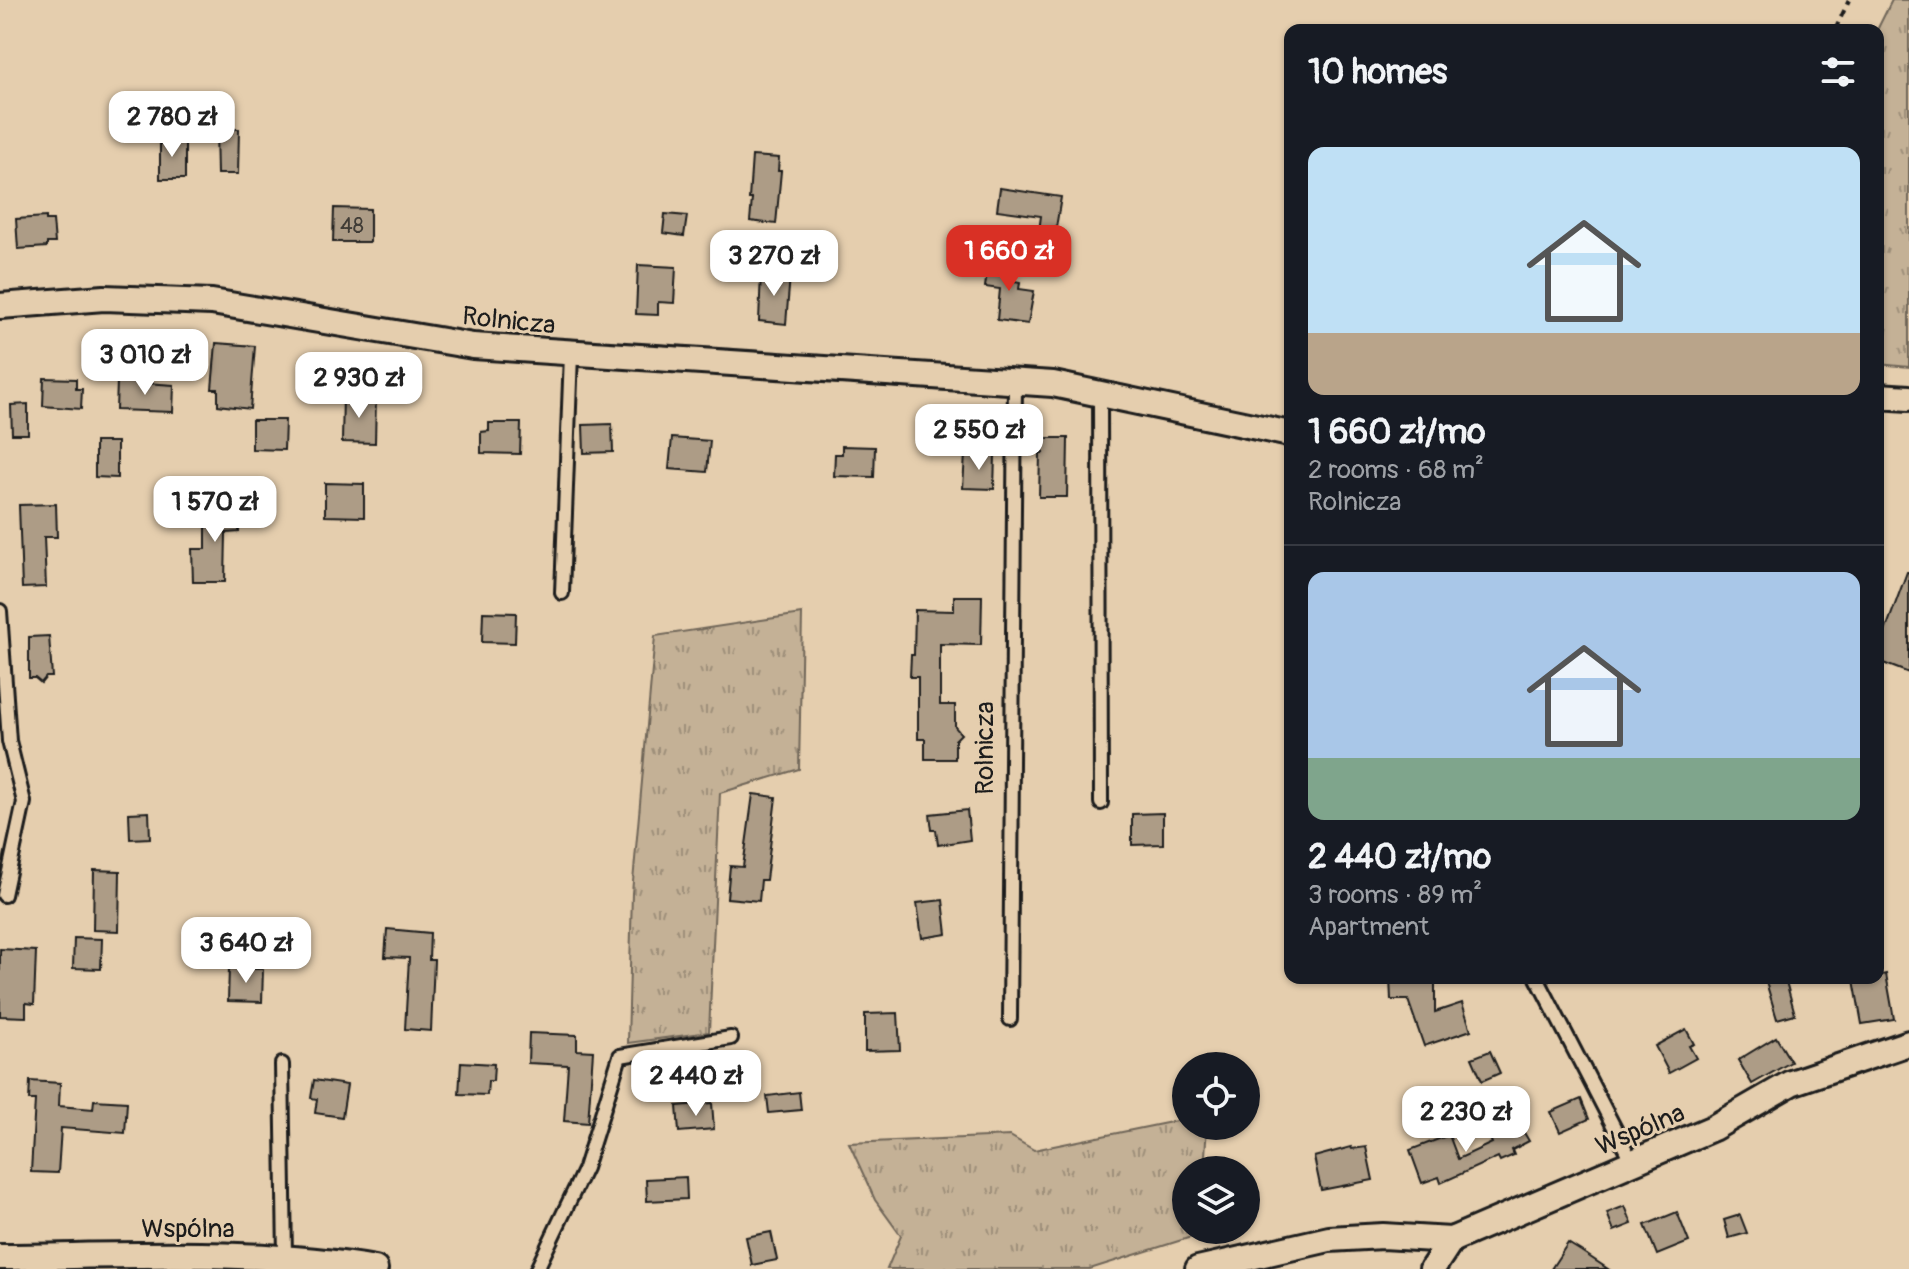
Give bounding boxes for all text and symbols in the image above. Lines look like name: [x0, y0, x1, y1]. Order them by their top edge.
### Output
icon: filters: [1816, 50, 1860, 94]
text: 10 homes: [1308, 51, 1447, 94]
pin: 2 780 zł: [89, 91, 255, 159]
text: 2 780 zł: [127, 101, 217, 133]
icon: home: [1512, 199, 1656, 343]
house number: 48: [340, 212, 364, 240]
pin: 1 660 zł: [926, 225, 1092, 293]
pin: 3 270 zł: [691, 230, 857, 298]
text: 1 660 zł: [964, 235, 1054, 267]
text: 3 270 zł: [728, 240, 820, 272]
street label: Rolnicza: [461, 300, 557, 342]
pin: 3 010 zł: [62, 329, 228, 397]
text: 3 010 zł: [99, 339, 191, 371]
pin: 2 930 zł: [276, 352, 442, 420]
text: 2 930 zł: [313, 362, 405, 394]
pin: 2 550 zł: [896, 404, 1062, 472]
text: 1 660 zł/mo: [1308, 411, 1486, 454]
text: 2 550 zł: [933, 414, 1025, 446]
text: 2 rooms · 68 m²: [1308, 454, 1484, 486]
pin: 1 570 zł: [132, 476, 298, 544]
text: 1 570 zł: [171, 486, 259, 518]
text: Rolnicza: [1308, 486, 1401, 518]
icon: home: [1512, 624, 1656, 768]
street label: Rolnicza: [969, 701, 1001, 795]
text: 2 440 zł/mo: [1308, 836, 1491, 879]
text: 3 rooms · 89 m²: [1308, 879, 1482, 911]
text: Apartment: [1308, 911, 1429, 943]
pin: 3 640 zł: [163, 917, 329, 985]
text: 3 640 zł: [199, 927, 293, 959]
pin: 2 440 zł: [613, 1050, 779, 1118]
map controls: [1172, 1052, 1260, 1244]
button: locate: [1172, 1052, 1260, 1140]
text: 2 440 zł: [649, 1060, 743, 1092]
pin: 2 230 zł: [1383, 1086, 1549, 1154]
text: 2 230 zł: [1420, 1096, 1512, 1128]
street label: Wspólna: [1591, 1097, 1690, 1163]
button: layers: [1172, 1156, 1260, 1244]
street label: Wspólna: [141, 1213, 235, 1245]

